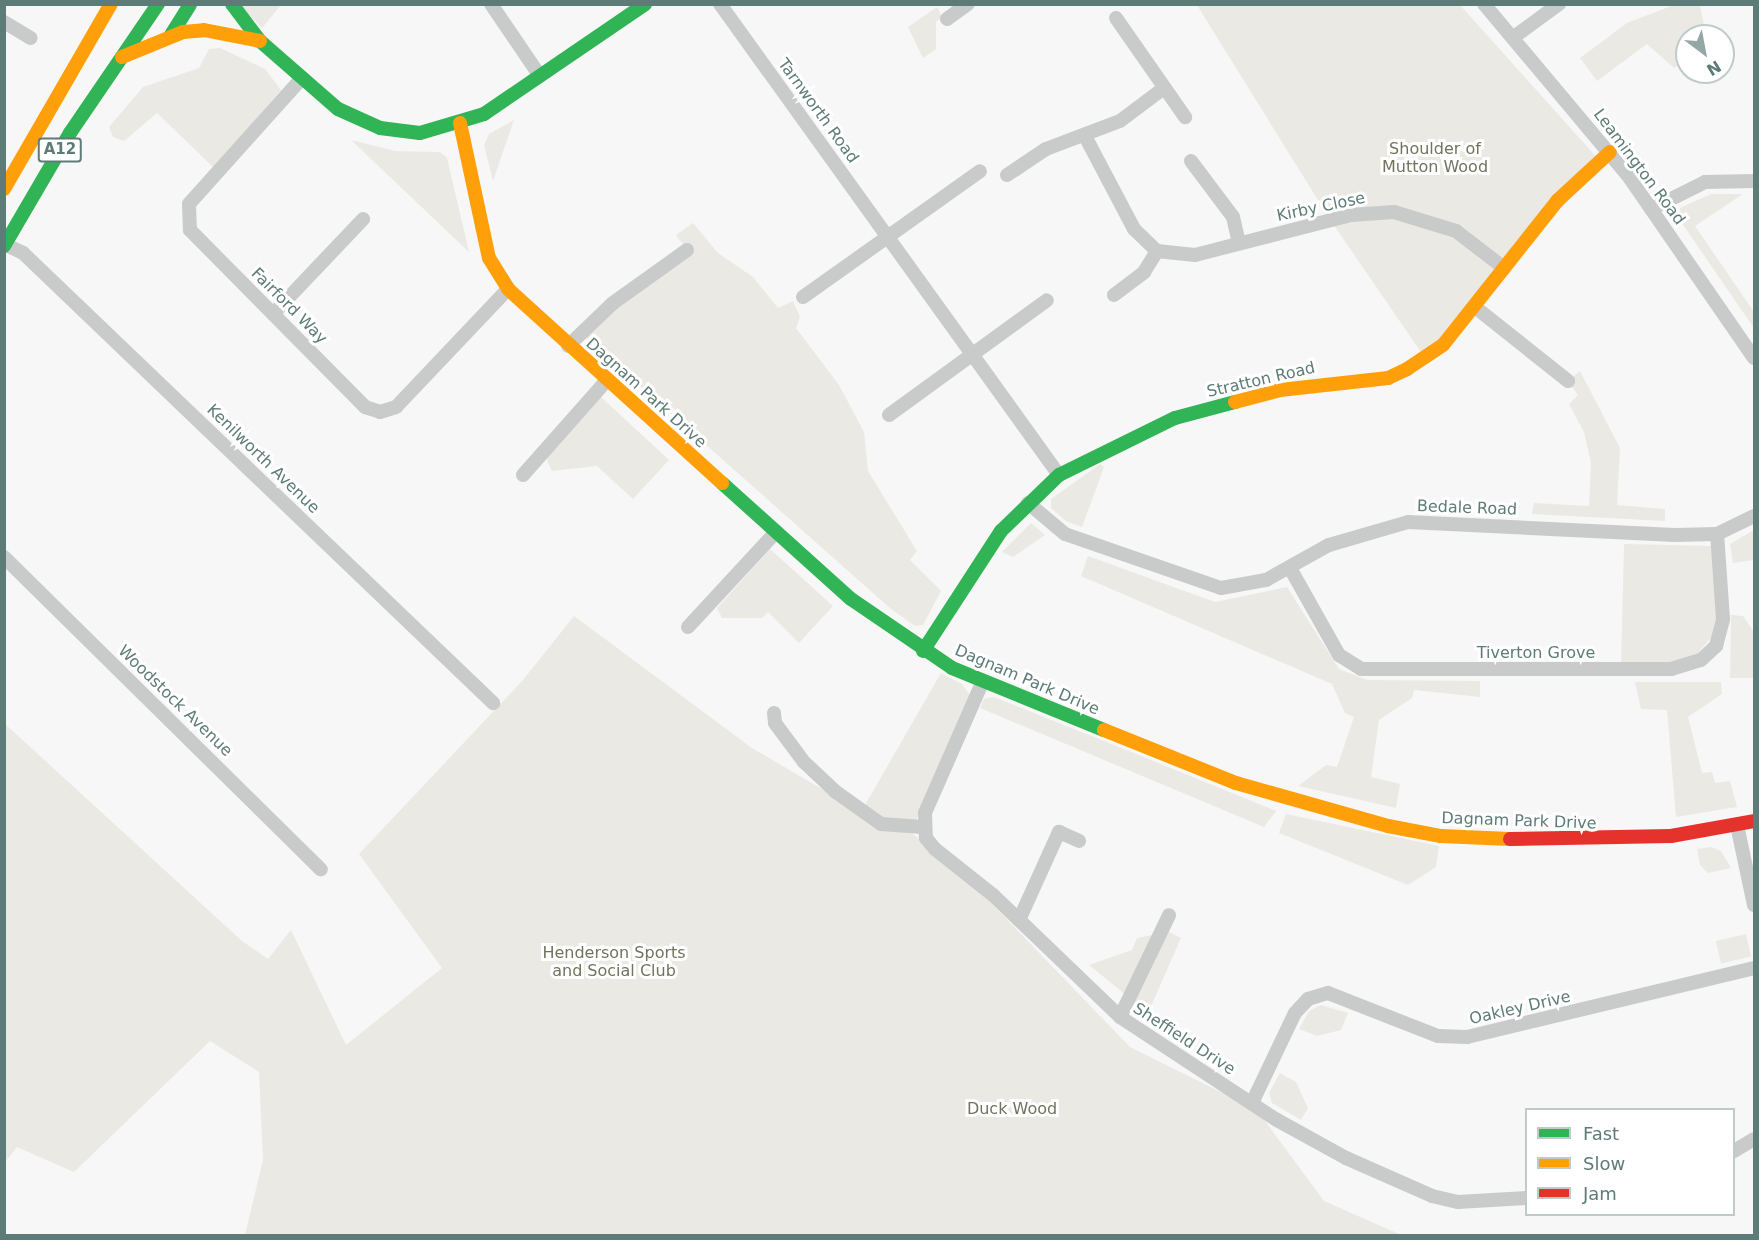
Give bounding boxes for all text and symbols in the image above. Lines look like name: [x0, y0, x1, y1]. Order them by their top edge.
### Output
north arrow: [1675, 24, 1735, 84]
street label: Tarnworth Road: [774, 55, 862, 167]
text: N: [1703, 56, 1724, 80]
street label: Leamington Road: [1589, 105, 1689, 229]
road number: A12: [38, 138, 82, 162]
park label: Shoulder of Mutton Wood: [1382, 139, 1488, 177]
street label: Kirby Close: [1275, 188, 1367, 226]
street label: Fairford Way: [247, 264, 331, 348]
street label: Dagnam Park Drive: [582, 334, 710, 452]
street label: Stratton Road: [1205, 358, 1317, 402]
street label: Kenilworth Avenue: [203, 400, 323, 518]
street label: Bedale Road: [1417, 497, 1517, 519]
street label: Woodstock Avenue: [114, 641, 236, 761]
street label: Dagnam Park Drive: [952, 641, 1102, 719]
street label: Tiverton Grove: [1477, 643, 1595, 663]
street label: Dagnam Park Drive: [1441, 809, 1597, 833]
park label: Henderson Sports and Social Club: [542, 943, 686, 981]
street label: Oakley Drive: [1468, 987, 1572, 1029]
street label: Sheffield Drive: [1129, 999, 1239, 1079]
park label: Duck Wood: [967, 1099, 1057, 1119]
legend: [1525, 1108, 1735, 1216]
text: Fast: [1583, 1123, 1619, 1144]
text: Slow: [1583, 1153, 1625, 1174]
text: Jam: [1583, 1183, 1617, 1204]

